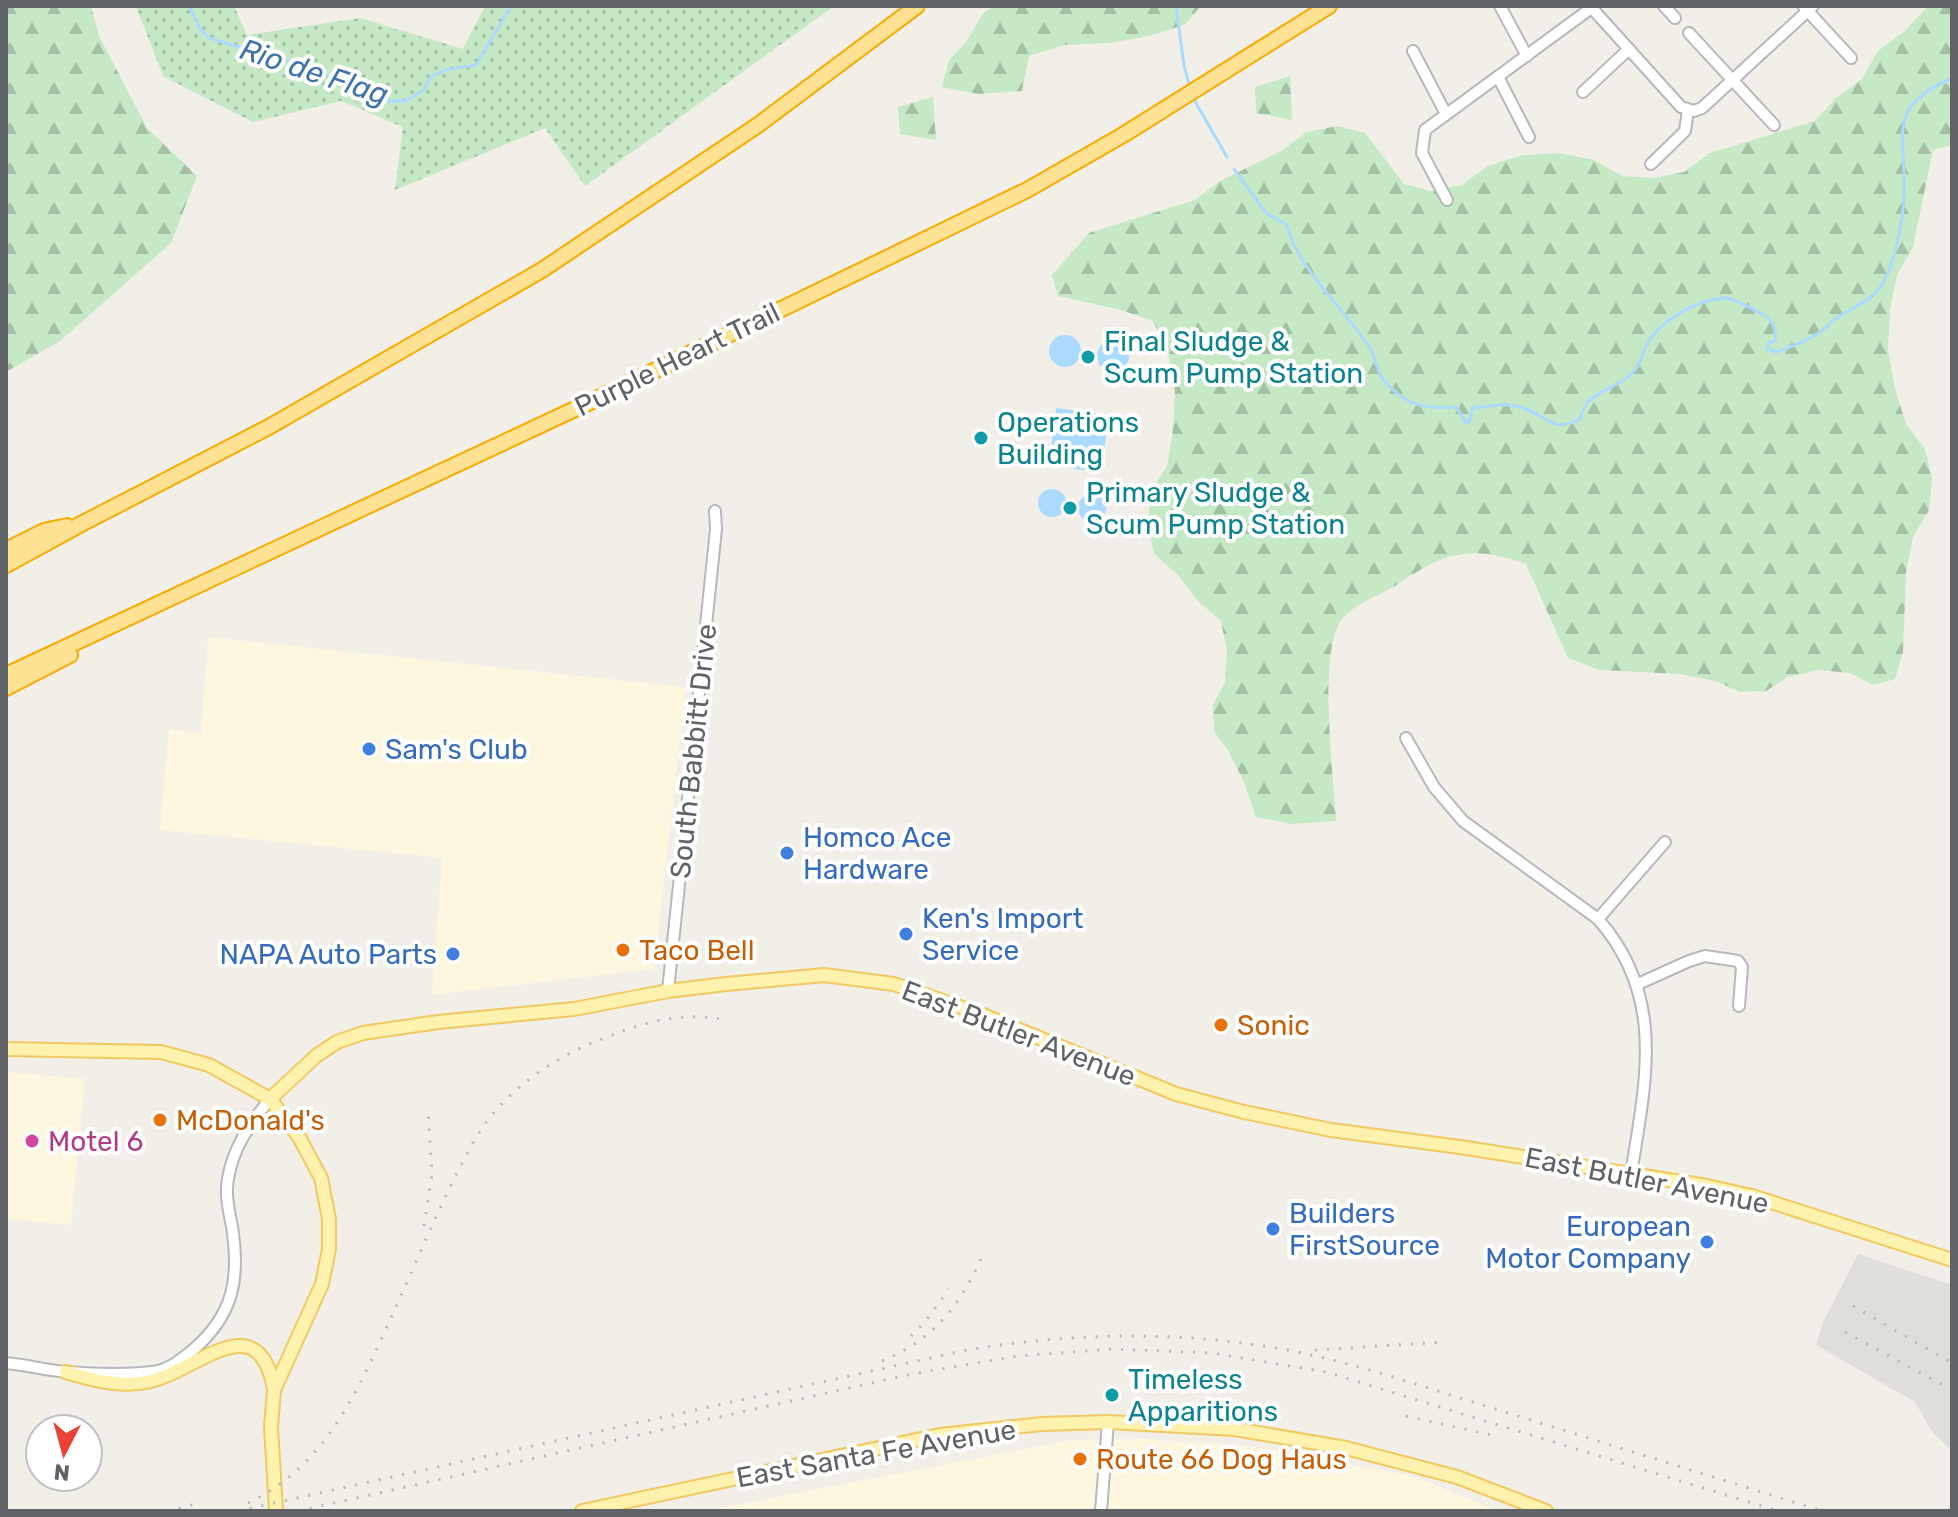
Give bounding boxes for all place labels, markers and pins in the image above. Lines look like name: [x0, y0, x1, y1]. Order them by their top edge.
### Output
place label: Final Sludge & Scum Pump Station: [1104, 325, 1363, 390]
marker: Final Sludge & Scum Pump Station: [1079, 348, 1097, 366]
place label: Operations Building: [997, 406, 1139, 471]
marker: Operations Building: [972, 429, 990, 447]
place label: Primary Sludge & Scum Pump Station: [1086, 476, 1345, 541]
marker: Primary Sludge & Scum Pump Station: [1061, 499, 1079, 517]
place label: Sam's Club: [385, 733, 528, 766]
marker: Sam's Club: [360, 740, 378, 758]
place label: Homco Ace Hardware: [803, 821, 951, 886]
marker: Homco Ace Hardware: [778, 844, 796, 862]
place label: Ken's Import Service: [922, 902, 1083, 967]
marker: Ken's Import Service: [897, 925, 915, 943]
place label: Taco Bell: [639, 934, 754, 967]
place label: NAPA Auto Parts: [219, 938, 437, 971]
marker: Taco Bell: [614, 941, 632, 959]
marker: NAPA Auto Parts: [444, 945, 462, 963]
place label: Sonic: [1237, 1009, 1310, 1042]
marker: Sonic: [1212, 1016, 1230, 1034]
place label: McDonald's: [176, 1104, 325, 1137]
marker: McDonald's: [151, 1111, 169, 1129]
place label: Motel 6: [48, 1125, 143, 1158]
marker: Motel 6: [23, 1132, 41, 1150]
place label: Builders FirstSource: [1289, 1197, 1440, 1262]
place label: European Motor Company: [1485, 1210, 1691, 1275]
marker: Builders FirstSource: [1264, 1220, 1282, 1238]
marker: European Motor Company: [1698, 1233, 1716, 1251]
place label: Timeless Apparitions: [1128, 1363, 1278, 1428]
marker: Timeless Apparitions: [1103, 1386, 1121, 1404]
place label: Route 66 Dog Haus: [1096, 1443, 1347, 1476]
marker: Route 66 Dog Haus: [1071, 1450, 1089, 1468]

